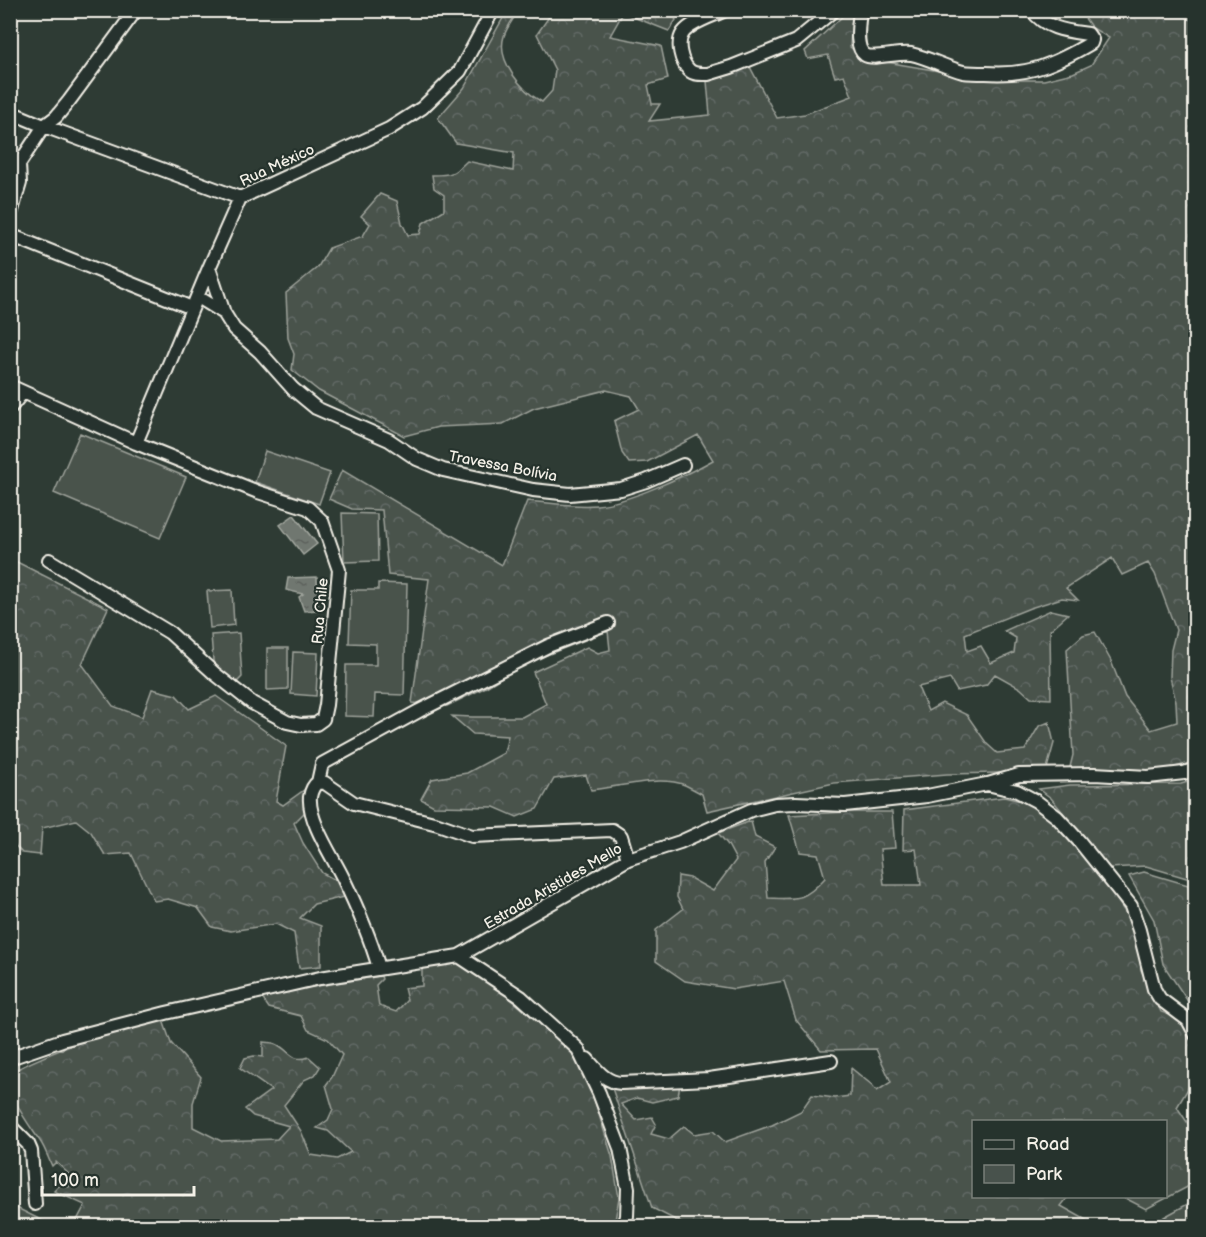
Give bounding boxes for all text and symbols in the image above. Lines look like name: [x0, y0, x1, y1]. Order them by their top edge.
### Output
street label: Rua México: [237, 140, 318, 191]
street label: Travessa Bolívia: [447, 447, 559, 486]
street label: Rua Chile: [308, 577, 333, 645]
street label: Estrada Aristides Mello: [481, 839, 626, 934]
legend: [972, 1120, 1167, 1198]
text: Road: [1026, 1134, 1070, 1155]
scale bar: [42, 1159, 194, 1197]
text: Park: [1026, 1164, 1062, 1185]
text: 100 m: [51, 1170, 99, 1191]

